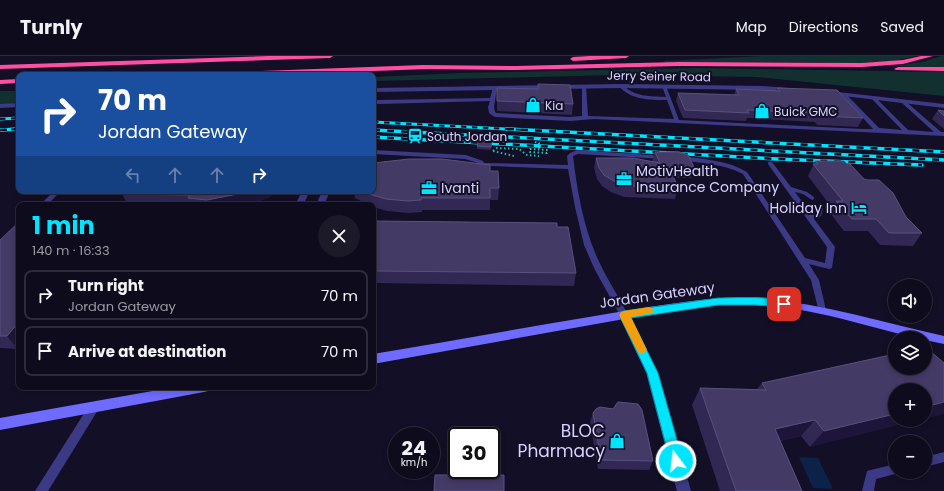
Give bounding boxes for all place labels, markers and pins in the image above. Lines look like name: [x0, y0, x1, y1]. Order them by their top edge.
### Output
shop icon: Kia: [524, 96, 542, 114]
place label: Kia: [545, 97, 563, 114]
shop icon: Buick GMC: [753, 102, 771, 120]
place label: Buick GMC: [774, 103, 838, 120]
station icon: South Jordan: [406, 127, 424, 145]
place label: South Jordan: [427, 128, 507, 145]
place label: MotivHealth Insurance Company: [636, 161, 779, 197]
office icon: MotivHealth Insurance Company: [615, 170, 633, 188]
place label: Ivanti: [441, 178, 479, 198]
office icon: Ivanti: [420, 179, 438, 197]
place label: Holiday Inn: [770, 198, 847, 218]
hotel icon: Holiday Inn: [850, 199, 868, 217]
pin: [767, 287, 801, 321]
place label: BLOC Pharmacy: [518, 419, 605, 463]
shop icon: BLOC Pharmacy: [608, 432, 626, 450]

